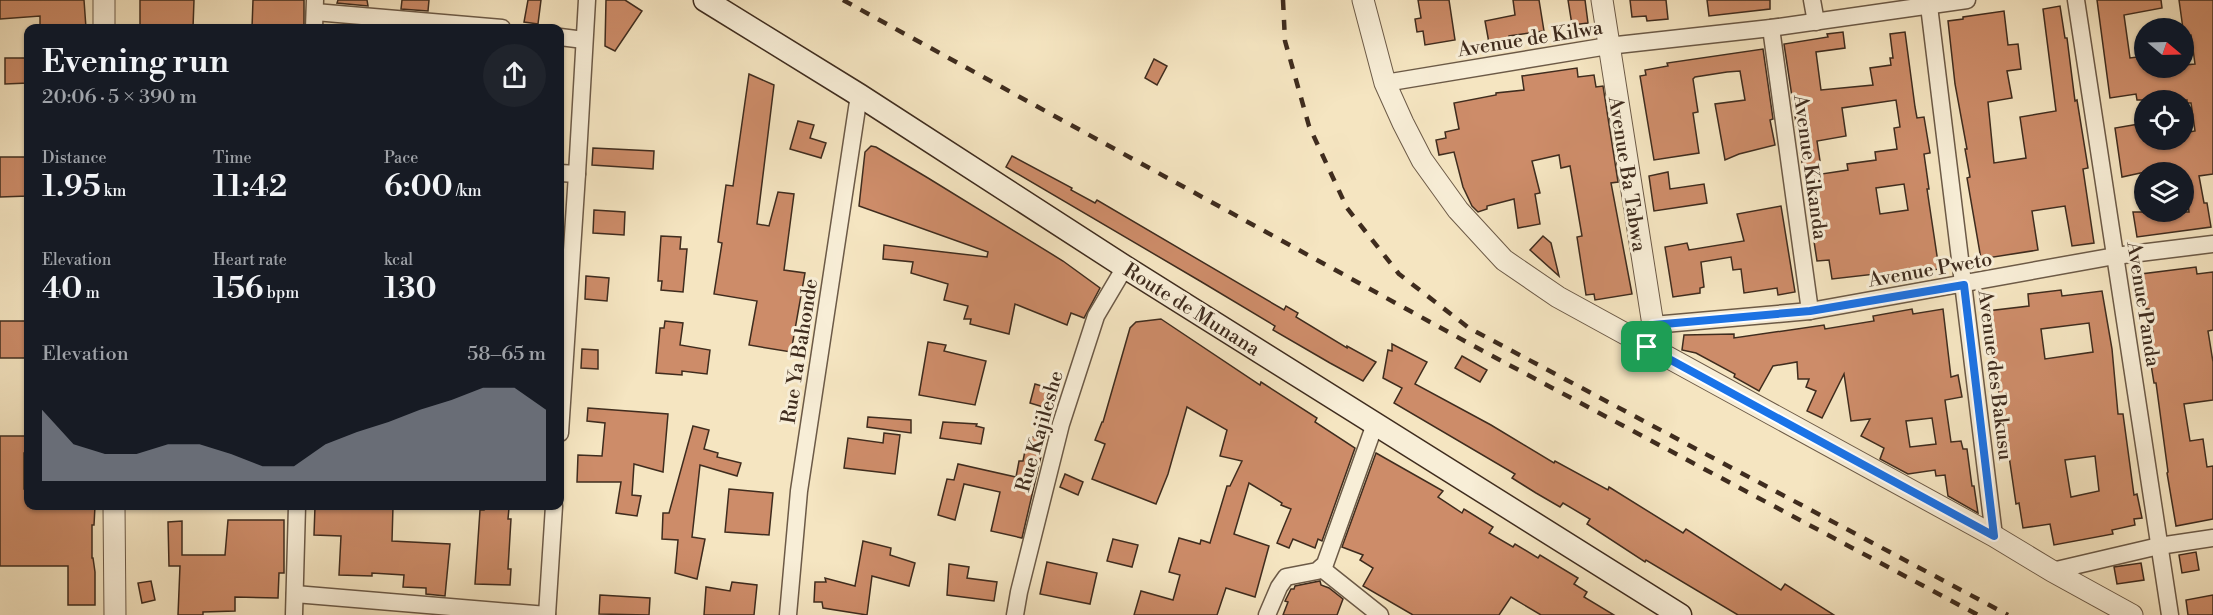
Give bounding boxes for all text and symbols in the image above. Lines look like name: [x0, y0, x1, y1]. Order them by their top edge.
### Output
street label: Avenue de Kilwa: [1455, 16, 1606, 63]
north arrow: [2134, 18, 2194, 78]
map controls: [2134, 18, 2194, 222]
text: Evening run: [42, 42, 229, 83]
button: share: [483, 44, 546, 107]
text: 20:06 · 5 × 390 m: [42, 85, 197, 110]
button: locate: [2134, 90, 2194, 150]
street label: Avenue Kikanda: [1787, 92, 1832, 242]
street label: Avenue Ba Tabwa: [1602, 94, 1651, 254]
text: Distance: [42, 148, 107, 168]
text: Time: [213, 148, 252, 168]
text: Pace: [384, 148, 418, 168]
button: layers: [2134, 162, 2194, 222]
text: 1.95: [42, 168, 101, 206]
text: 11:42: [213, 168, 287, 206]
text: 6:00: [384, 168, 453, 206]
text: km: [101, 181, 126, 201]
text: /km: [453, 181, 481, 201]
street label: Avenue Panda: [2120, 239, 2165, 369]
street label: Avenue Pweto: [1865, 247, 1994, 294]
text: Elevation: [42, 250, 111, 270]
text: Heart rate: [213, 250, 287, 270]
text: kcal: [384, 250, 413, 270]
street label: Route de Munana: [1118, 258, 1265, 363]
text: 40: [42, 270, 83, 308]
text: 156: [213, 270, 264, 308]
text: 130: [384, 270, 437, 308]
street label: Rue Ya Bahonde: [777, 277, 824, 426]
text: m: [83, 283, 100, 303]
text: bpm: [264, 283, 299, 303]
street label: Avenue des Bakusu: [1972, 288, 2017, 462]
pin: [1621, 321, 1672, 372]
icon: arrive: [1630, 330, 1663, 363]
text: Elevation: [42, 342, 129, 367]
text: 58–65 m: [467, 342, 546, 367]
street label: Rue Kajileshe: [1011, 368, 1070, 495]

